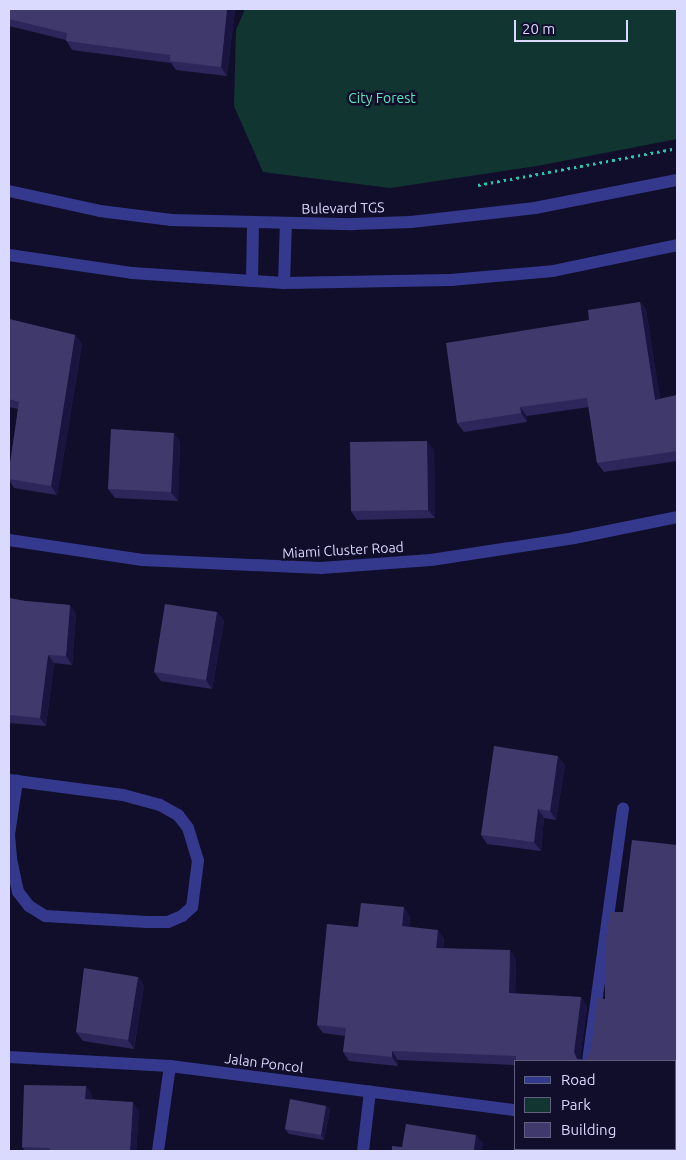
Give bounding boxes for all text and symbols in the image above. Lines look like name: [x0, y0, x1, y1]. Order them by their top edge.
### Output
scale bar: [516, 10, 630, 42]
text: 20 m: [522, 20, 555, 37]
park label: City Forest: [348, 90, 416, 106]
street label: Bulevard TGS: [301, 199, 385, 217]
street label: Miami Cluster Road: [282, 538, 404, 562]
street label: Jalan Poncol: [224, 1050, 304, 1076]
legend: [514, 1060, 676, 1150]
text: Road: [561, 1071, 596, 1088]
text: Park: [561, 1096, 591, 1113]
text: Building: [561, 1121, 616, 1138]

